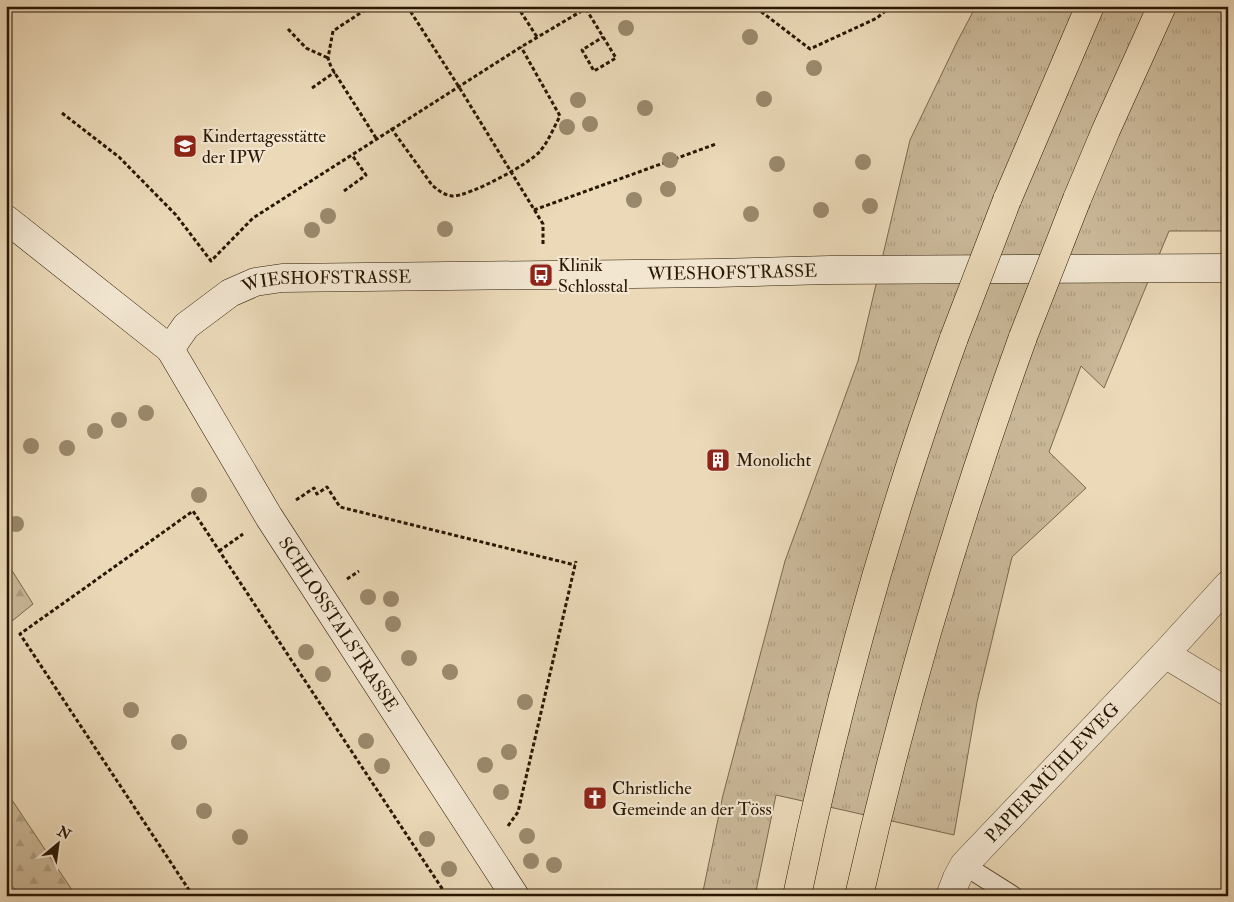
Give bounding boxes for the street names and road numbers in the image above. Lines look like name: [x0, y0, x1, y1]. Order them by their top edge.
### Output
street label: WIESHOFSTRASSE: [646, 259, 818, 285]
street label: WIESHOFSTRASSE: [237, 265, 411, 298]
street label: SCHLOSSTALSTRASSE: [273, 532, 404, 716]
street label: PAPIERMÜHLEWEG: [980, 698, 1124, 847]

